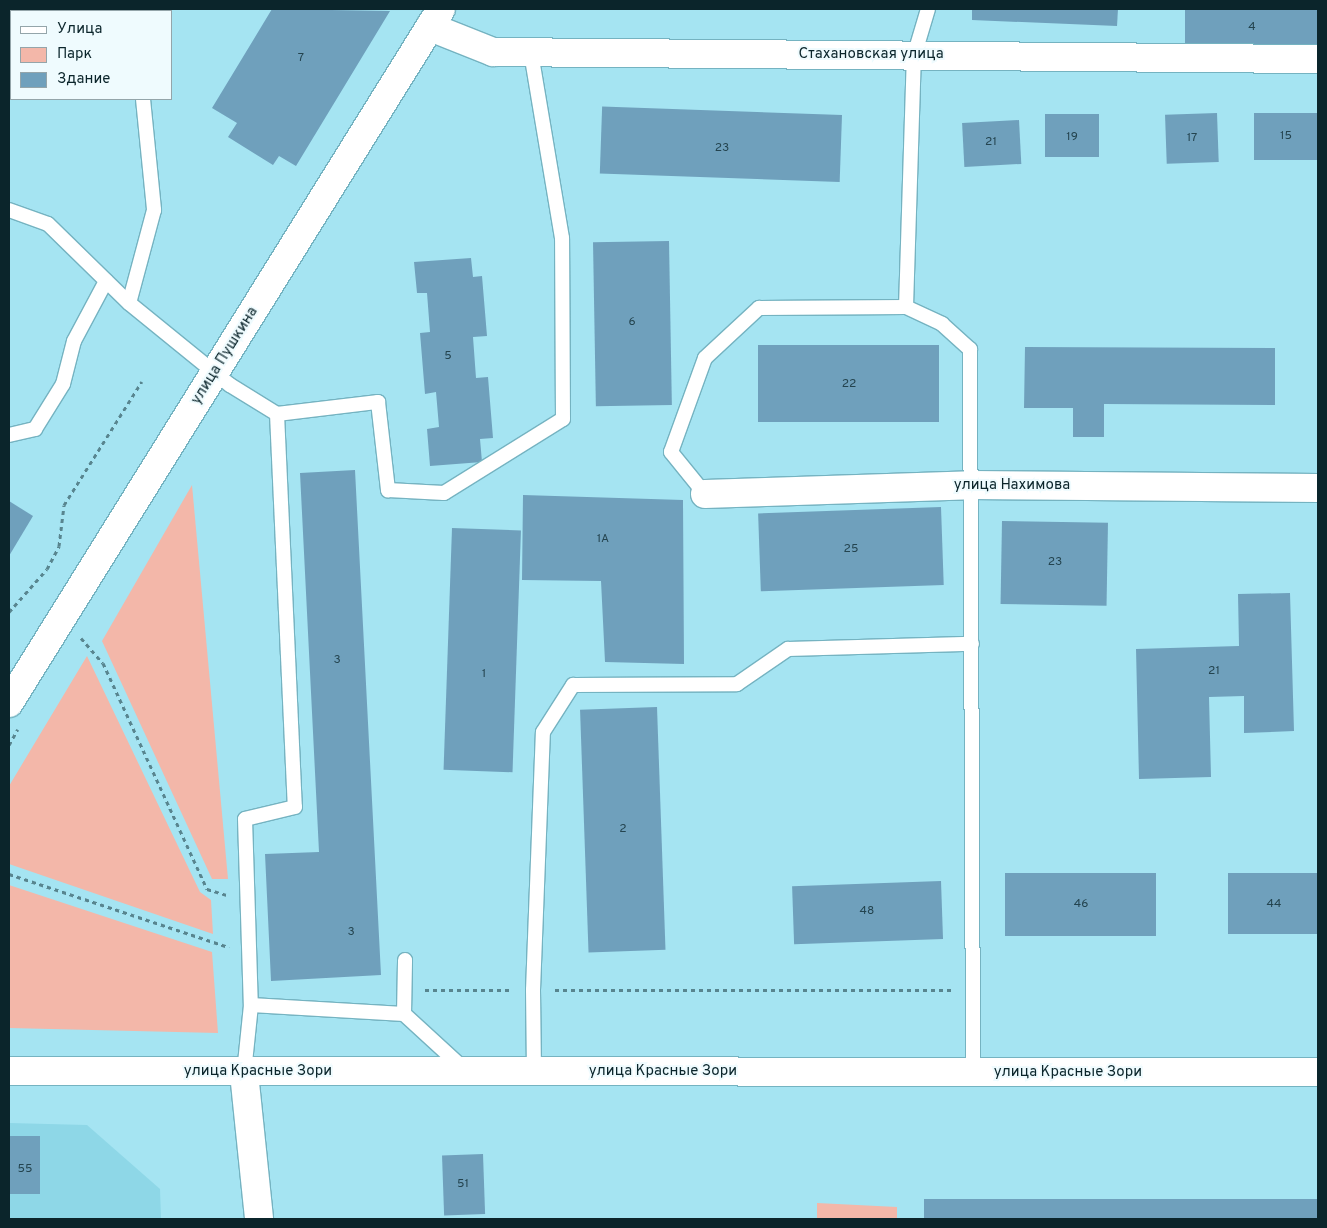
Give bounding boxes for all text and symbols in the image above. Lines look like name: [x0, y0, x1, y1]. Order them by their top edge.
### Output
legend: [10, 10, 172, 100]
text: Улица: [57, 20, 102, 39]
house number: 4: [1248, 21, 1256, 35]
text: Парк: [57, 45, 92, 64]
street label: Стахановская улица: [798, 46, 944, 64]
house number: 7: [298, 52, 304, 66]
text: Здание: [57, 70, 110, 89]
house number: 15: [1280, 130, 1292, 144]
house number: 19: [1066, 131, 1078, 145]
house number: 17: [1187, 132, 1197, 146]
house number: 21: [985, 136, 997, 150]
house number: 23: [715, 142, 729, 156]
street label: улица Пушкина: [188, 304, 262, 408]
house number: 6: [628, 316, 636, 330]
house number: 5: [444, 350, 452, 364]
house number: 22: [842, 378, 856, 392]
street label: улица Нахимова: [954, 477, 1070, 495]
house number: 1А: [597, 533, 609, 547]
house number: 25: [844, 543, 858, 557]
house number: 23: [1048, 556, 1062, 570]
house number: 3: [333, 654, 341, 668]
house number: 21: [1208, 665, 1220, 679]
house number: 1: [482, 668, 486, 682]
house number: 2: [619, 823, 627, 837]
house number: 46: [1074, 898, 1088, 912]
house number: 44: [1267, 898, 1281, 912]
house number: 48: [860, 905, 874, 919]
house number: 3: [347, 926, 355, 940]
street label: улица Красные Зори: [184, 1063, 332, 1081]
street label: улица Красные Зори: [589, 1063, 737, 1081]
street label: улица Красные Зори: [994, 1064, 1142, 1082]
house number: 55: [18, 1163, 32, 1177]
house number: 51: [457, 1178, 469, 1192]

